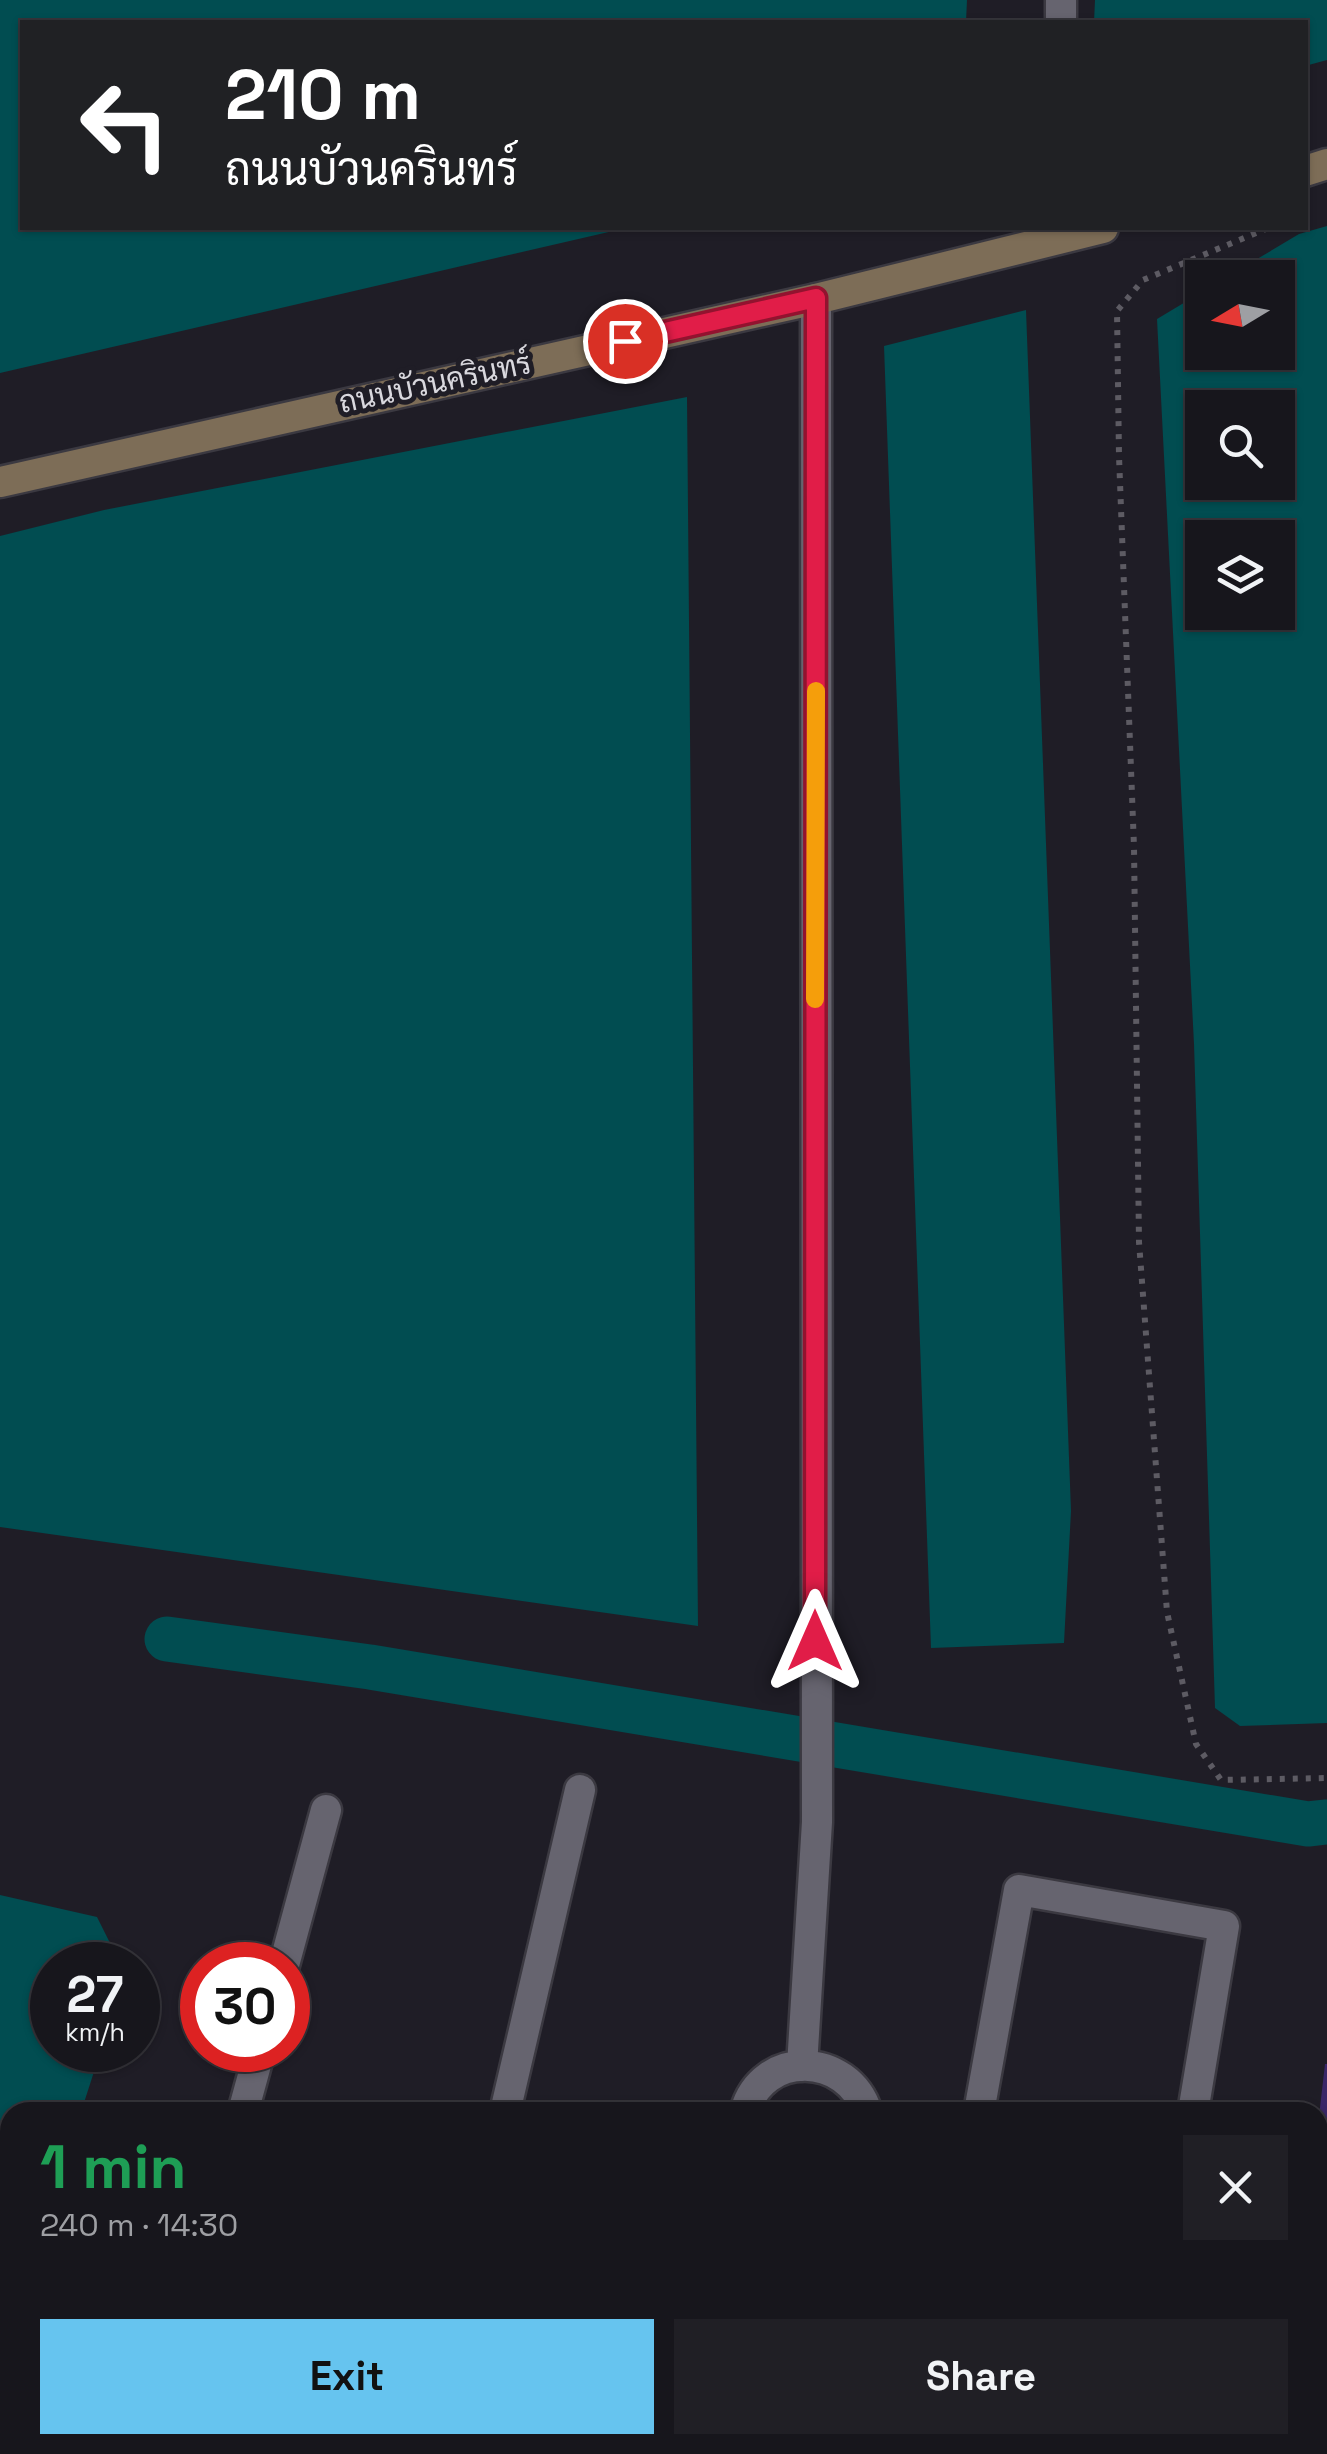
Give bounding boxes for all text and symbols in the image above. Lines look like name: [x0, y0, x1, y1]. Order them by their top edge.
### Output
text: 210 m: [225, 50, 421, 139]
icon: left: [60, 60, 190, 190]
text: ถนนบัวนครินทร์: [225, 141, 518, 198]
north arrow: [1185, 260, 1295, 370]
map controls: [1185, 260, 1295, 630]
pin: [583, 299, 668, 384]
icon: arrive: [598, 314, 653, 369]
street label: ถนนบัวนครินทร์: [335, 343, 535, 422]
button: search: [1185, 390, 1295, 500]
button: layers: [1185, 520, 1295, 630]
position arrow: [763, 1589, 867, 1693]
speed limit sign: 30: [180, 1942, 310, 2072]
text: 27: [67, 1963, 123, 2027]
text: km/h: [65, 2016, 125, 2048]
text: 1 min: [40, 2129, 187, 2206]
button: close: [1183, 2135, 1288, 2240]
text: 240 m · 14:30: [40, 2205, 238, 2245]
button: Exit: [40, 2319, 654, 2434]
button: Share: [674, 2319, 1288, 2434]

